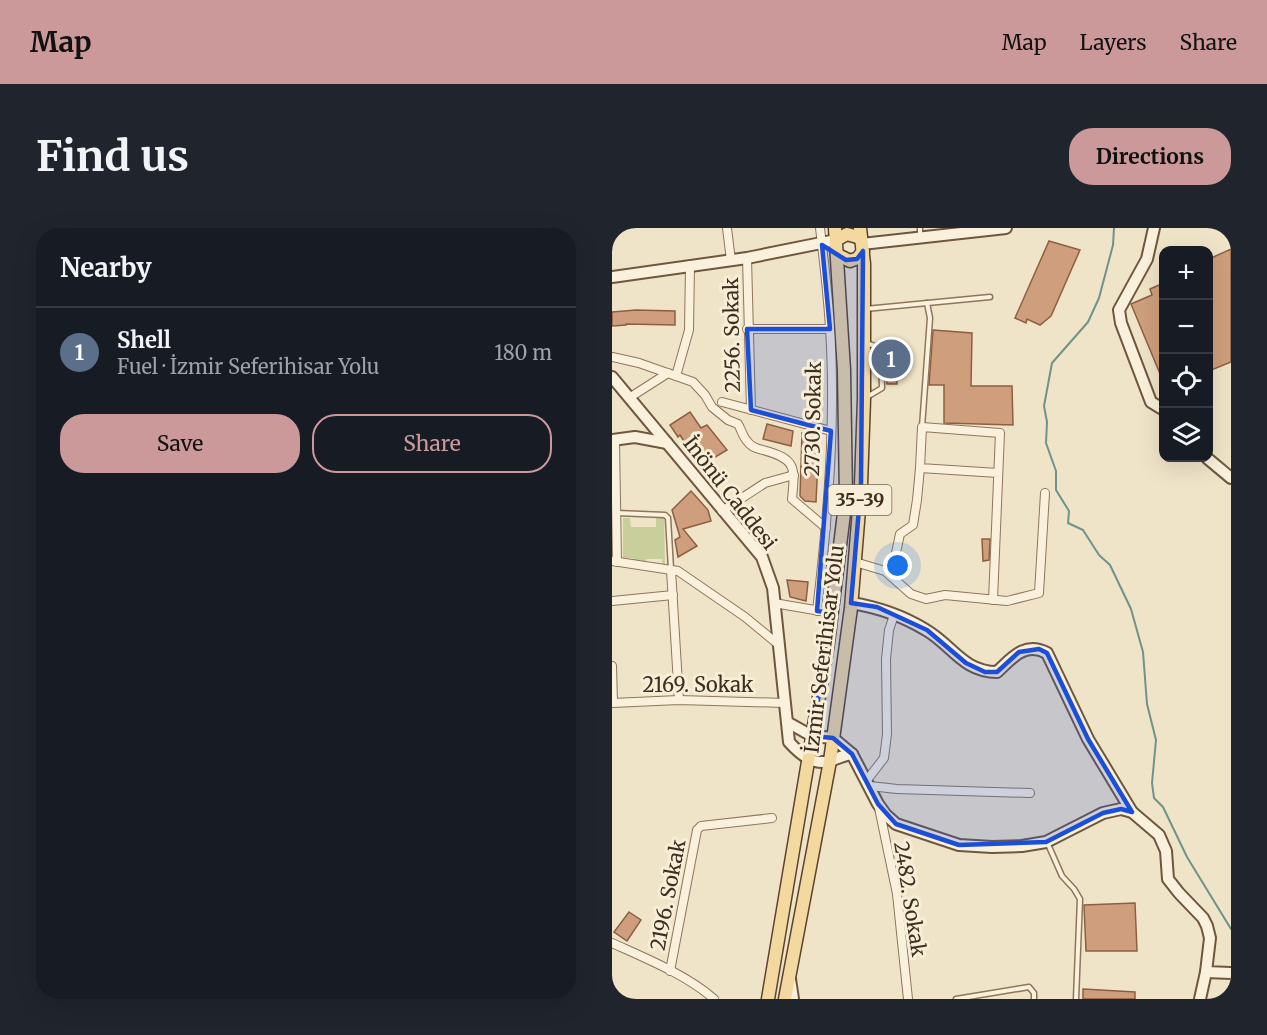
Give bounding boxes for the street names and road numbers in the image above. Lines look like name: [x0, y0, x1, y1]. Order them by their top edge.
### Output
street label: 2256. Sokak: [718, 277, 745, 393]
street label: 2730. Sokak: [799, 361, 826, 477]
street label: İnönü Caddesi: [678, 431, 783, 554]
road number: 35-39: [828, 485, 892, 515]
street label: İzmir Seferihisar Yolu: [798, 543, 849, 755]
street label: 2169. Sokak: [642, 672, 754, 697]
street label: 2196. Sokak: [644, 837, 691, 953]
street label: 2482. Sokak: [889, 839, 932, 959]

